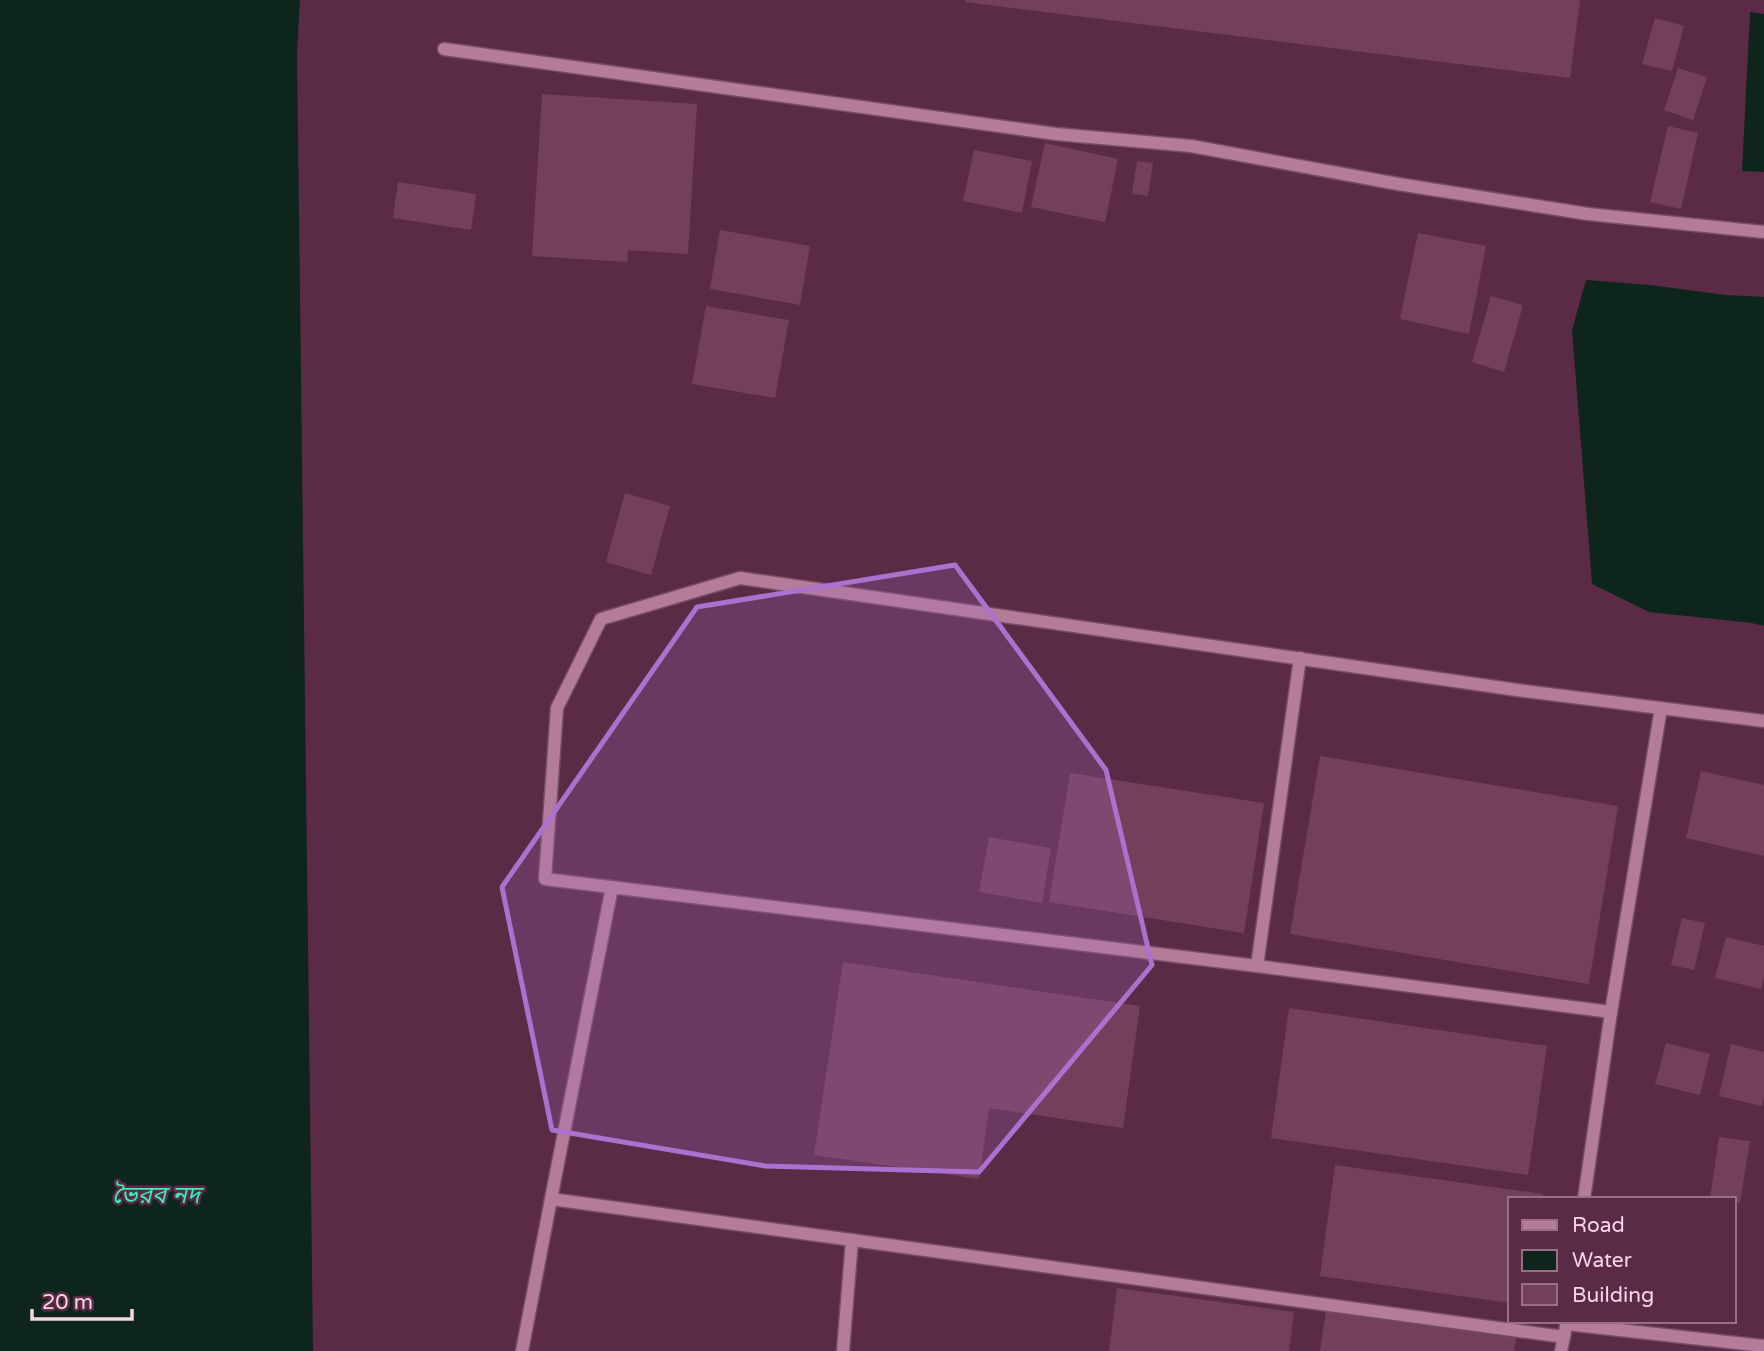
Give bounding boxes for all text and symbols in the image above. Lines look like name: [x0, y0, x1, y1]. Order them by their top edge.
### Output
water label: ভৈরব নদ: [112, 1181, 205, 1210]
legend: [1508, 1197, 1736, 1323]
text: Road: [1572, 1213, 1625, 1238]
text: Water: [1572, 1248, 1632, 1273]
scale bar: [32, 1278, 131, 1322]
text: Building: [1572, 1283, 1654, 1308]
text: 20 m: [42, 1290, 93, 1315]

